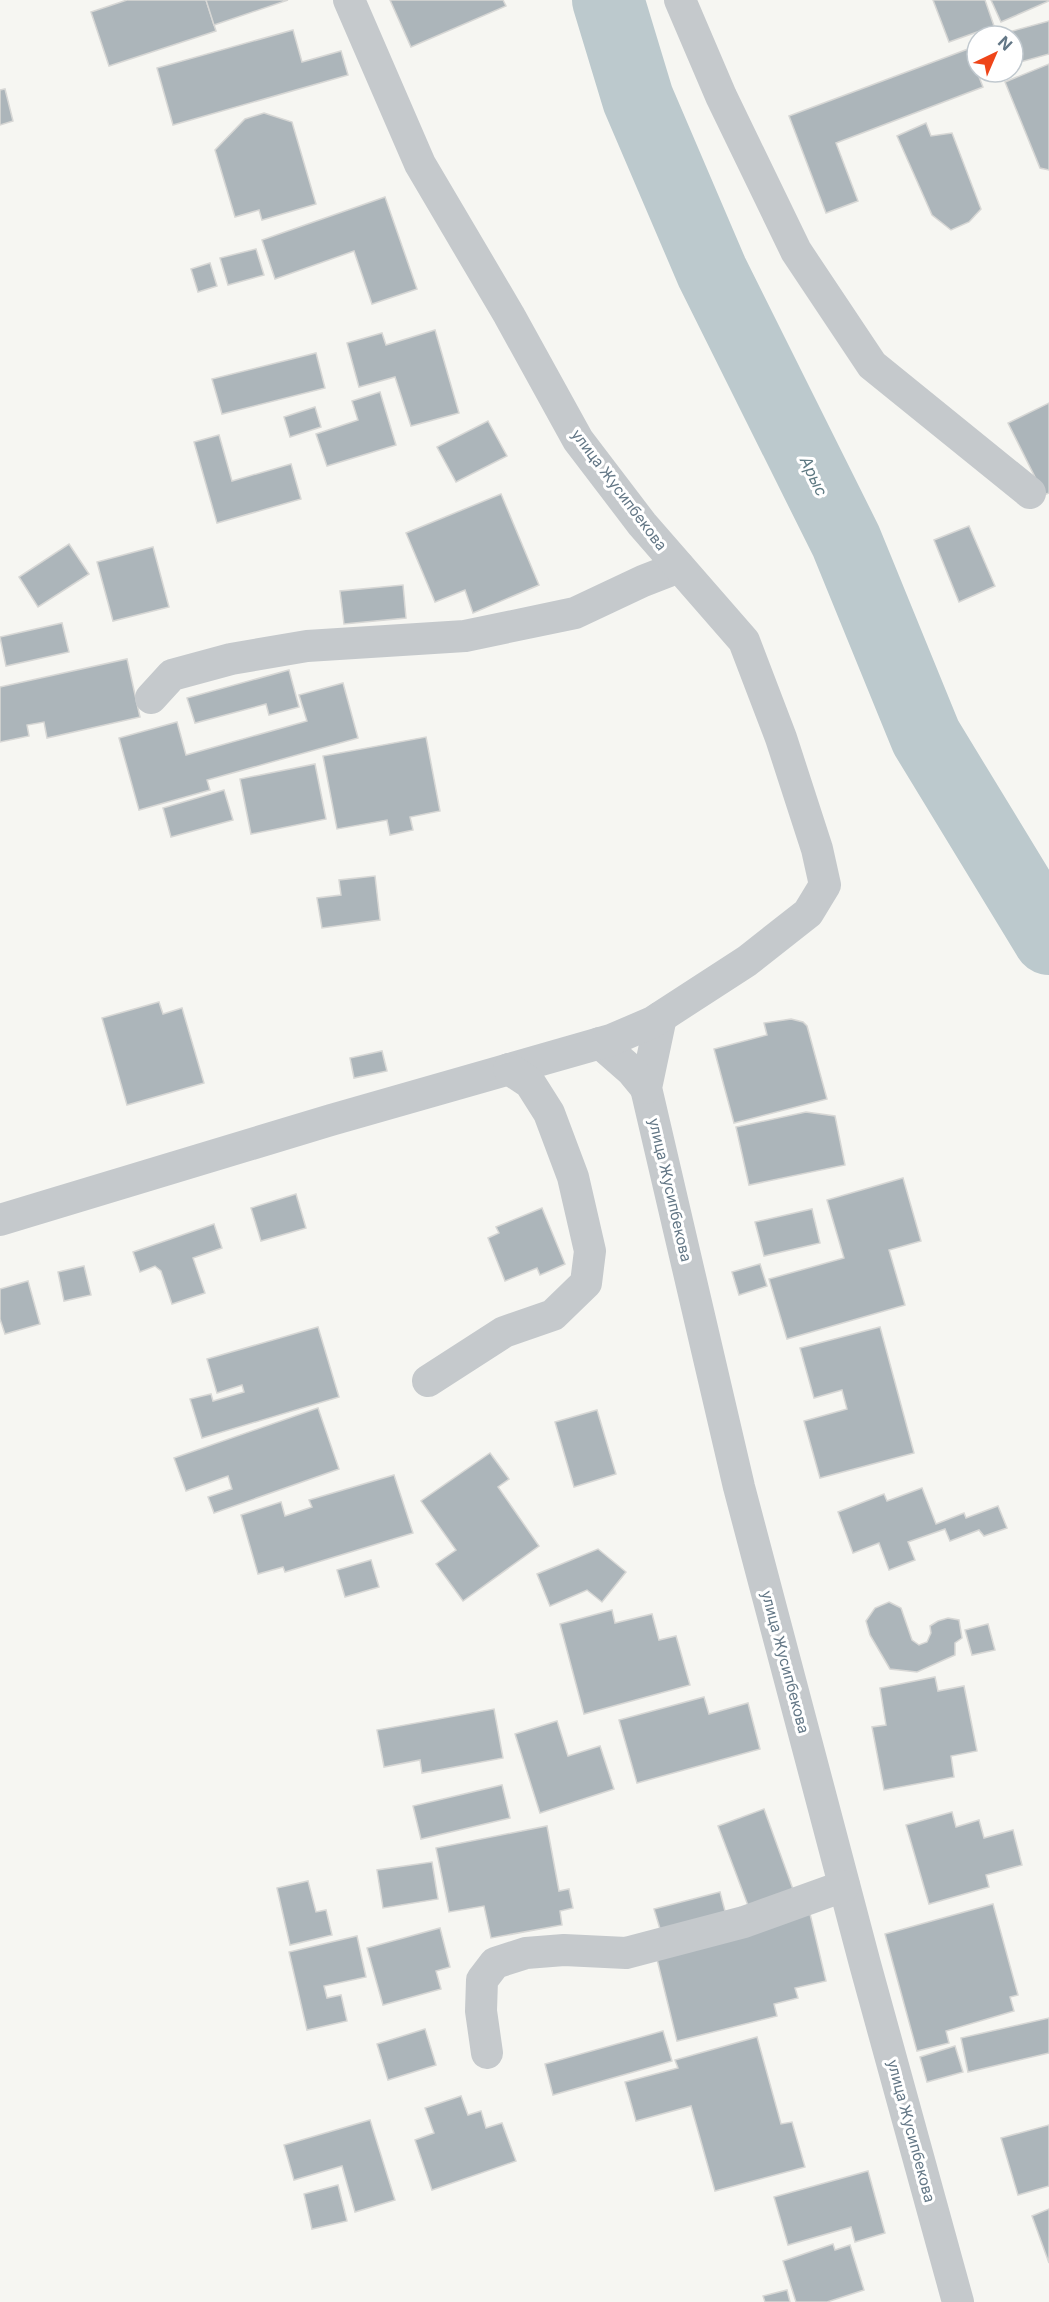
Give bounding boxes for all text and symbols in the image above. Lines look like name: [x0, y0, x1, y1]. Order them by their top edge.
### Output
north arrow: [965, 24, 1025, 84]
text: N: [994, 32, 1017, 55]
street label: улица Жусипбекова: [568, 425, 671, 554]
water label: Арыс: [795, 452, 832, 499]
street label: улица Жусипбекова: [645, 1116, 696, 1264]
street label: улица Жусипбекова: [757, 1588, 814, 1735]
street label: улица Жусипбекова: [883, 2057, 940, 2204]

